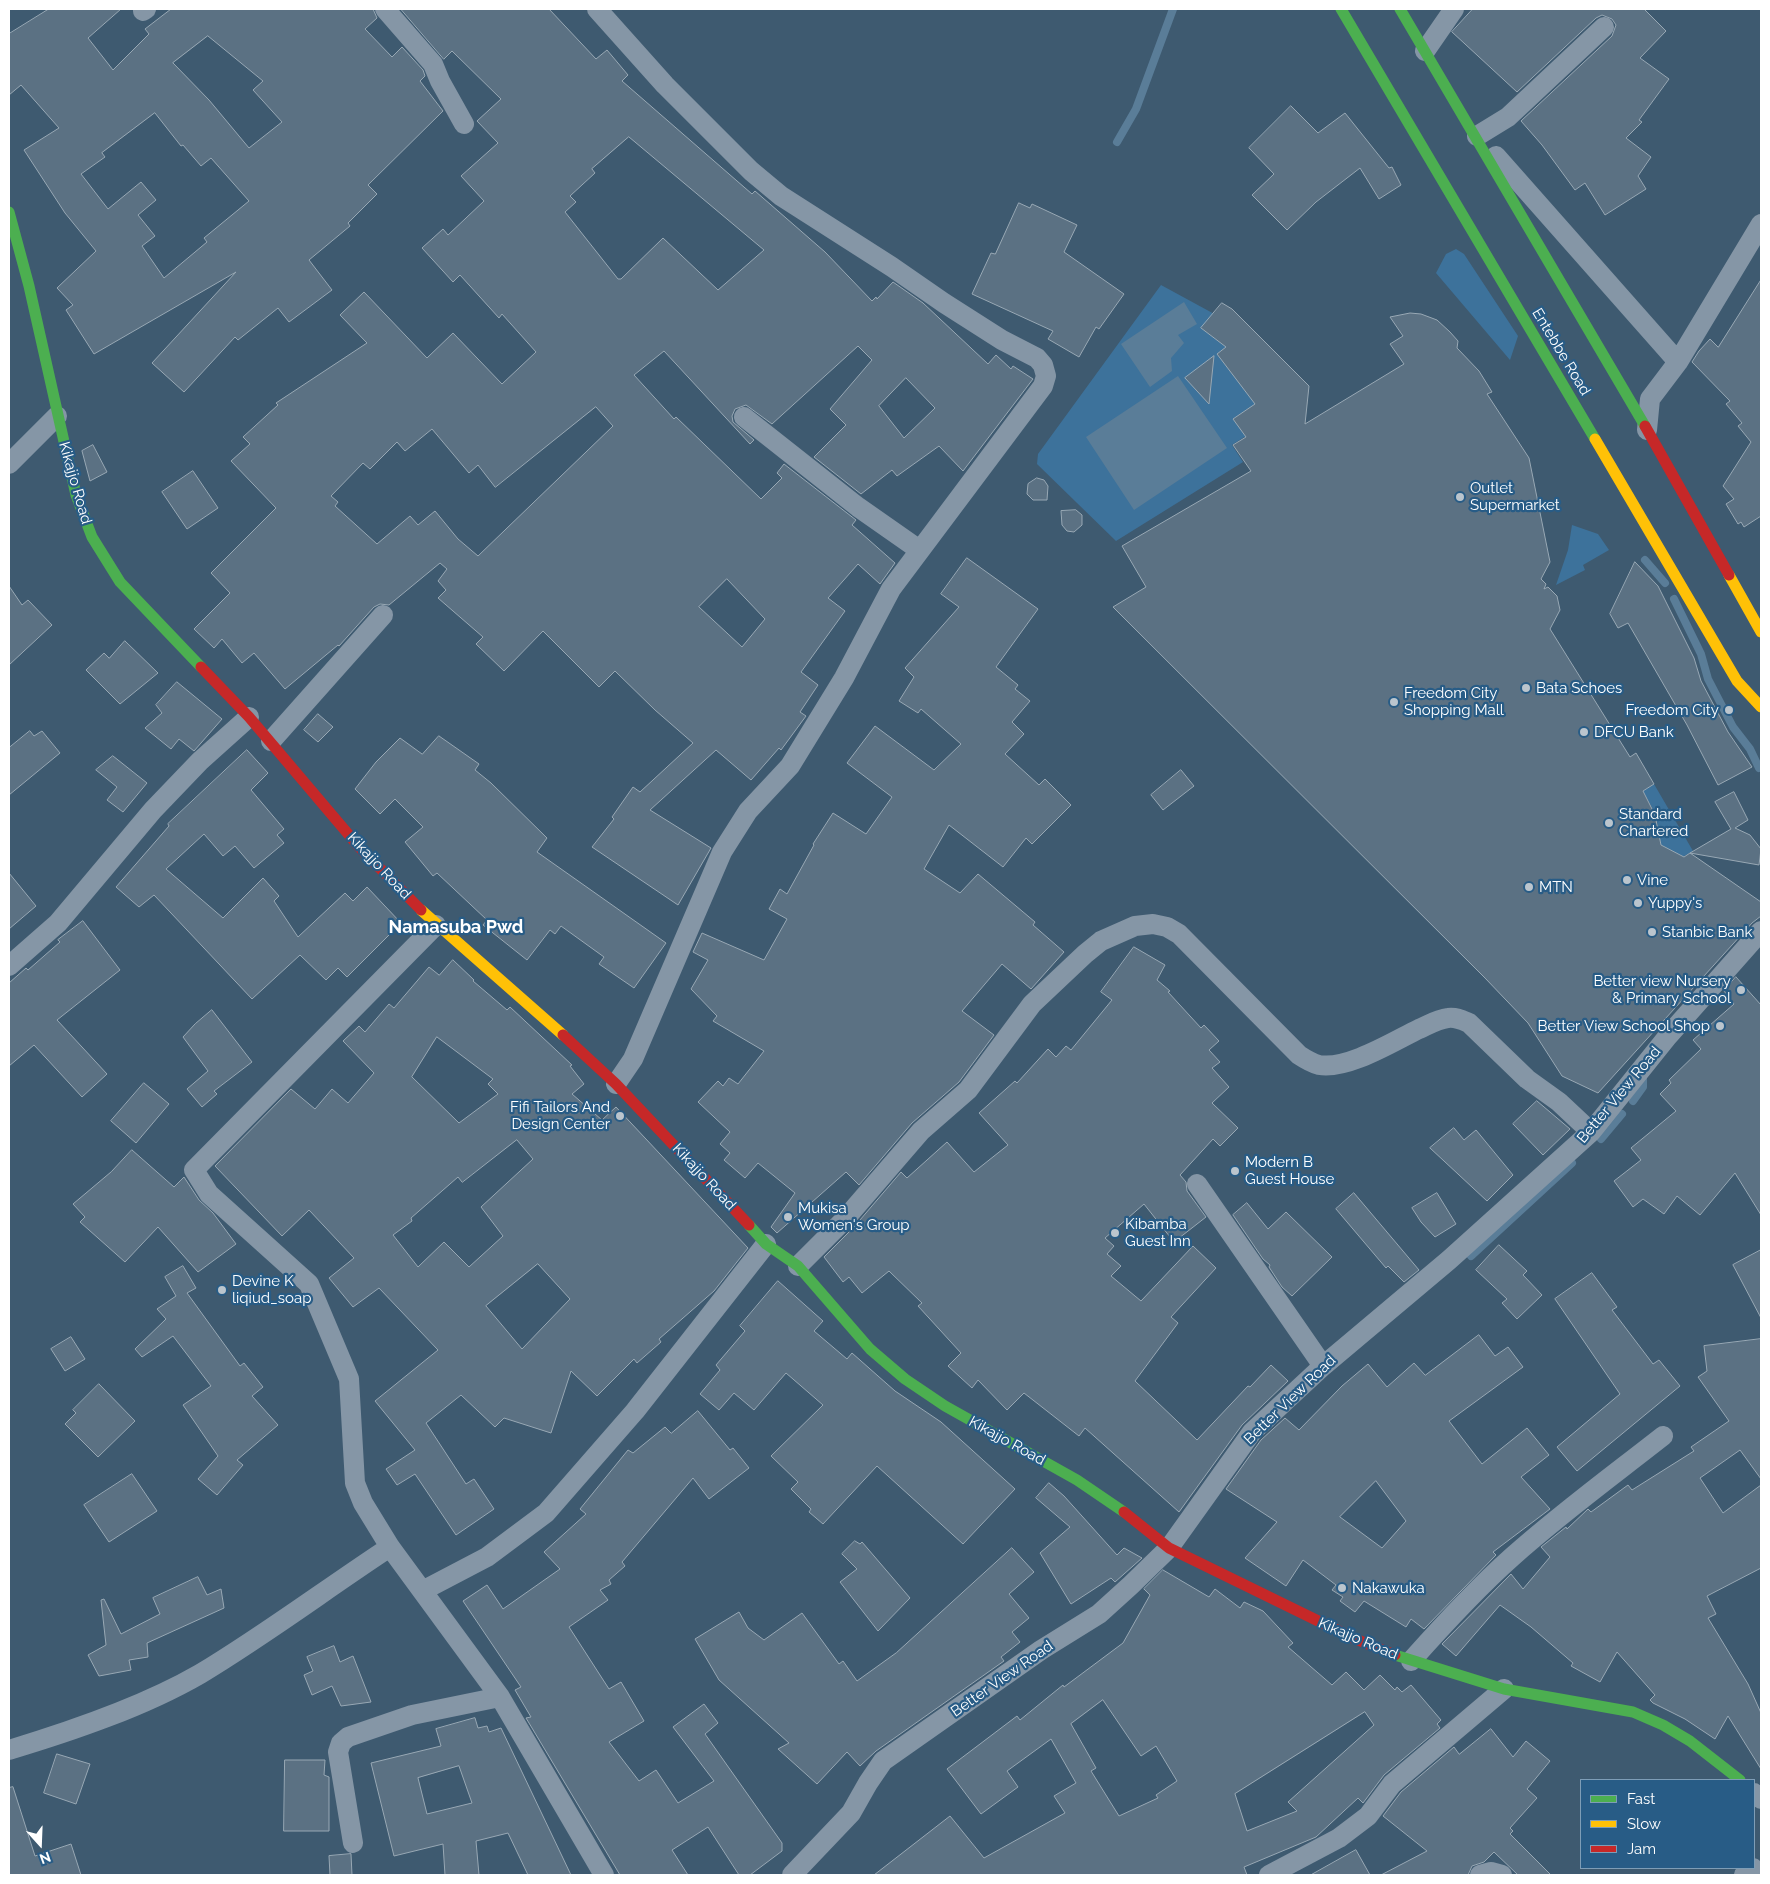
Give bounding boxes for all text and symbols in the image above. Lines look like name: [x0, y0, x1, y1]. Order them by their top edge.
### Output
street label: Entebbe Road: [1528, 305, 1594, 399]
street label: Kikajjo Road: [55, 440, 95, 526]
place label: Outlet Supermarket: [1470, 479, 1560, 514]
marker: Outlet Supermarket: [1454, 491, 1466, 503]
place label: Bata Schoes: [1536, 679, 1622, 697]
marker: Bata Schoes: [1520, 682, 1532, 694]
place label: Freedom City Shopping Mall: [1404, 684, 1504, 719]
marker: Freedom City Shopping Mall: [1388, 696, 1400, 708]
place label: Freedom City: [1626, 701, 1719, 719]
marker: Freedom City: [1723, 704, 1735, 716]
place label: DFCU Bank: [1594, 723, 1674, 741]
marker: DFCU Bank: [1578, 726, 1590, 738]
place label: Standard Chartered: [1619, 805, 1688, 840]
marker: Standard Chartered: [1603, 817, 1615, 829]
street label: Kikajjo Road: [343, 829, 415, 903]
place label: Vine: [1637, 871, 1668, 889]
marker: Vine: [1621, 874, 1633, 886]
place label: MTN: [1539, 878, 1573, 896]
marker: MTN: [1523, 881, 1535, 893]
place label: Yuppy's: [1648, 894, 1702, 912]
marker: Yuppy's: [1632, 897, 1644, 909]
district label: Namasuba Pwd: [389, 917, 523, 939]
place label: Stanbic Bank: [1662, 923, 1752, 941]
marker: Stanbic Bank: [1646, 926, 1658, 938]
place label: Better view Nursery & Primary School: [1593, 972, 1731, 1007]
marker: Better view Nursery & Primary School: [1735, 984, 1747, 996]
place label: Better View School Shop: [1538, 1017, 1710, 1035]
marker: Better View School Shop: [1714, 1020, 1726, 1032]
street label: Better View Road: [1573, 1043, 1665, 1147]
place label: Fifi Tailors And Design Center: [510, 1098, 610, 1133]
marker: Fifi Tailors And Design Center: [614, 1110, 626, 1122]
street label: Kikajjo Road: [668, 1140, 740, 1214]
place label: Modern B Guest House: [1245, 1153, 1334, 1188]
marker: Modern B Guest House: [1229, 1165, 1241, 1177]
place label: Mukisa Women's Group: [798, 1199, 910, 1234]
marker: Mukisa Women's Group: [782, 1211, 794, 1223]
place label: Kibamba Guest Inn: [1125, 1215, 1191, 1250]
marker: Kibamba Guest Inn: [1109, 1227, 1121, 1239]
place label: Devine K liqiud_soap: [232, 1272, 311, 1307]
marker: Devine K liqiud_soap: [216, 1284, 228, 1296]
street label: Better View Road: [1240, 1352, 1340, 1448]
street label: Kikajjo Road: [966, 1413, 1048, 1469]
place label: Nakawuka: [1352, 1579, 1425, 1597]
marker: Nakawuka: [1336, 1582, 1348, 1594]
street label: Kikajjo Road: [1315, 1614, 1401, 1664]
street label: Better View Road: [947, 1637, 1057, 1721]
legend: [1580, 1779, 1755, 1869]
text: Fast: [1627, 1790, 1655, 1808]
text: Slow: [1627, 1815, 1661, 1833]
north arrow: [15, 1819, 65, 1869]
text: Jam: [1627, 1840, 1656, 1858]
text: N: [37, 1849, 53, 1867]

